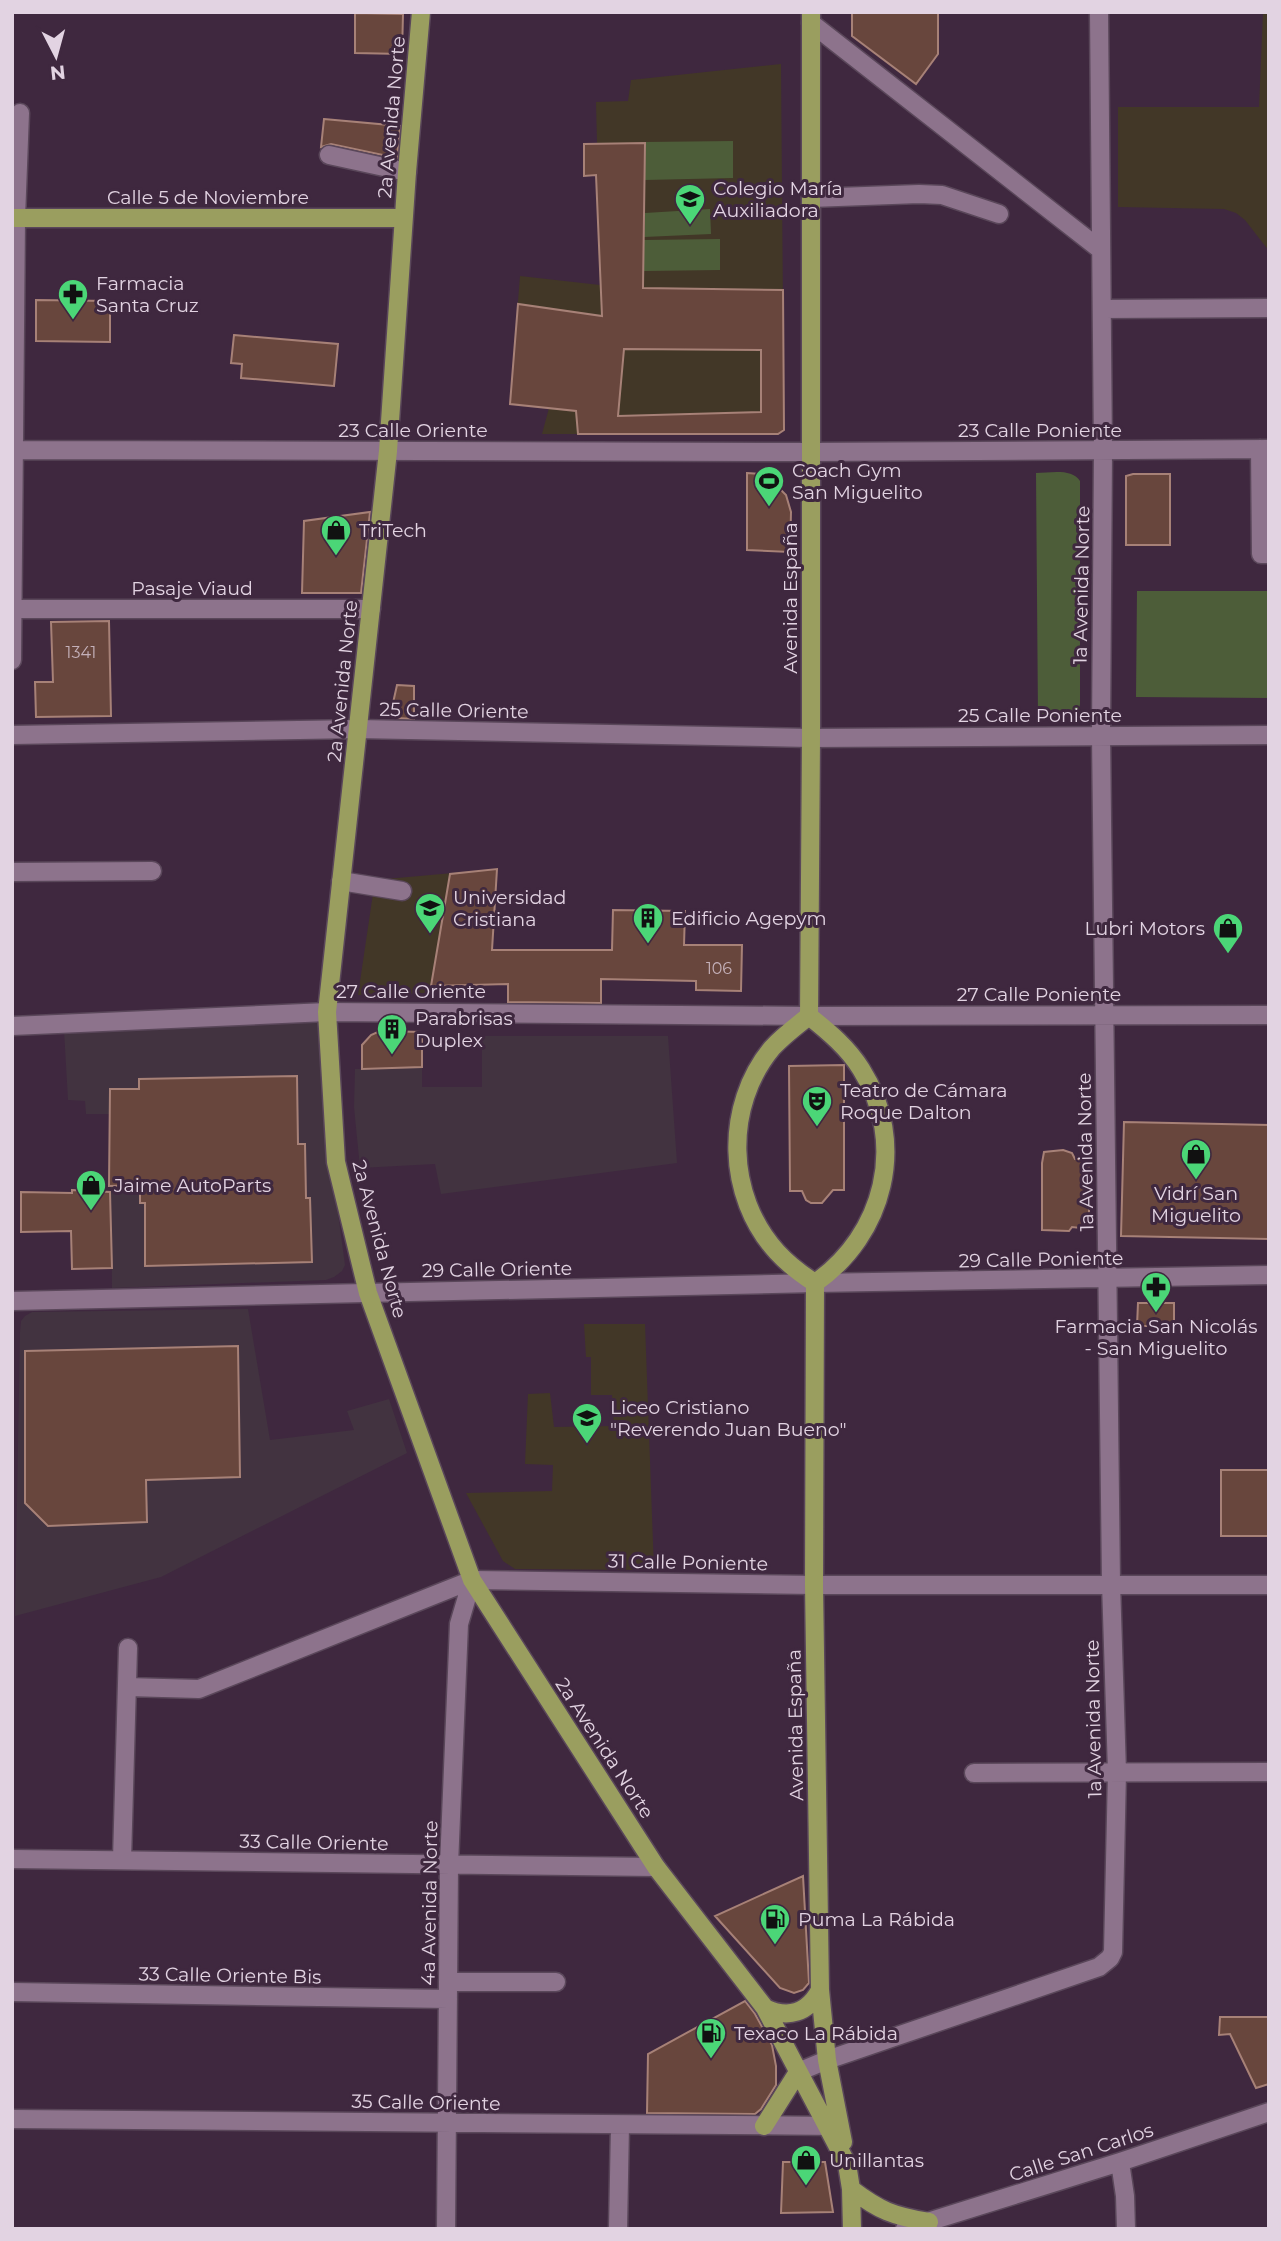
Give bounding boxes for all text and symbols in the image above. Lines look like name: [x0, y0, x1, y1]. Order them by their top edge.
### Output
north arrow: [21, 21, 91, 91]
street label: 2a Avenida Norte: [373, 35, 410, 199]
text: N: [49, 60, 67, 85]
place label: Colegio María Auxiliadora: [713, 177, 843, 222]
school or university icon: Colegio María Auxiliadora: [673, 182, 707, 226]
street label: Calle 5 de Noviembre: [107, 186, 309, 209]
place label: Farmacia Santa Cruz: [96, 272, 199, 317]
pharmacy icon: Farmacia Santa Cruz: [56, 277, 90, 321]
street label: 23 Calle Oriente: [338, 419, 488, 442]
street label: 23 Calle Poniente: [958, 419, 1122, 442]
place label: Coach Gym San Miguelito: [792, 459, 923, 504]
sports icon: Coach Gym San Miguelito: [752, 464, 786, 508]
street label: 1a Avenida Norte: [1069, 505, 1094, 665]
shop icon: TriTech: [319, 513, 353, 557]
place label: TriTech: [359, 519, 427, 542]
street label: Avenida España: [779, 522, 802, 674]
street label: Pasaje Viaud: [131, 577, 253, 600]
street label: 2a Avenida Norte: [323, 599, 362, 763]
house number: 1341: [66, 643, 96, 662]
street label: 25 Calle Oriente: [379, 698, 529, 723]
street label: 25 Calle Poniente: [958, 704, 1122, 727]
place label: Universidad Cristiana: [453, 886, 566, 931]
school or university icon: Universidad Cristiana: [413, 891, 447, 935]
building icon: Edificio Agepym: [631, 901, 665, 945]
place label: Edificio Agepym: [671, 907, 827, 930]
shop icon: Lubri Motors: [1211, 911, 1245, 955]
place label: Lubri Motors: [1085, 917, 1205, 940]
house number: 106: [706, 959, 732, 978]
street label: 27 Calle Oriente: [336, 980, 486, 1003]
street label: 27 Calle Poniente: [957, 983, 1121, 1006]
place label: Parabrisas Duplex: [415, 1007, 513, 1052]
building icon: Parabrisas Duplex: [375, 1012, 409, 1056]
street label: 1a Avenida Norte: [1073, 1072, 1098, 1232]
place label: Teatro de Cámara Roque Dalton: [840, 1079, 1008, 1124]
theatre icon: Teatro de Cámara Roque Dalton: [800, 1084, 834, 1128]
shop icon: Vidrí San Miguelito: [1179, 1137, 1213, 1181]
street label: 2a Avenida Norte: [347, 1158, 412, 1321]
shop icon: Jaime AutoParts: [74, 1168, 108, 1212]
place label: Jaime AutoParts: [113, 1174, 271, 1197]
place label: Vidrí San Miguelito: [1151, 1182, 1241, 1227]
street label: 29 Calle Poniente: [958, 1247, 1124, 1272]
street label: 29 Calle Oriente: [422, 1257, 572, 1282]
pharmacy icon: Farmacia San Nicolás - San Miguelito: [1139, 1270, 1173, 1314]
place label: Farmacia San Nicolás - San Miguelito: [1055, 1315, 1257, 1360]
place label: Liceo Cristiano "Reverendo Juan Bueno": [610, 1396, 847, 1441]
school or university icon: Liceo Cristiano "Reverendo Juan Bueno": [570, 1401, 604, 1445]
street label: 31 Calle Poniente: [608, 1550, 768, 1575]
street label: 1a Avenida Norte: [1081, 1639, 1106, 1799]
street label: Avenida España: [783, 1649, 808, 1801]
street label: 2a Avenida Norte: [551, 1674, 659, 1823]
street label: 4a Avenida Norte: [417, 1820, 442, 1986]
street label: 33 Calle Oriente: [239, 1830, 389, 1855]
fuel station icon: Puma La Rábida: [758, 1902, 792, 1946]
place label: Puma La Rábida: [798, 1908, 955, 1931]
street label: 33 Calle Oriente Bis: [138, 1962, 322, 1989]
fuel station icon: Texaco La Rábida: [694, 2016, 728, 2060]
place label: Texaco La Rábida: [734, 2022, 898, 2045]
street label: 35 Calle Oriente: [351, 2090, 501, 2115]
street label: Calle San Carlos: [1006, 2118, 1156, 2187]
shop icon: Unillantas: [789, 2143, 823, 2187]
place label: Unillantas: [829, 2149, 924, 2172]

